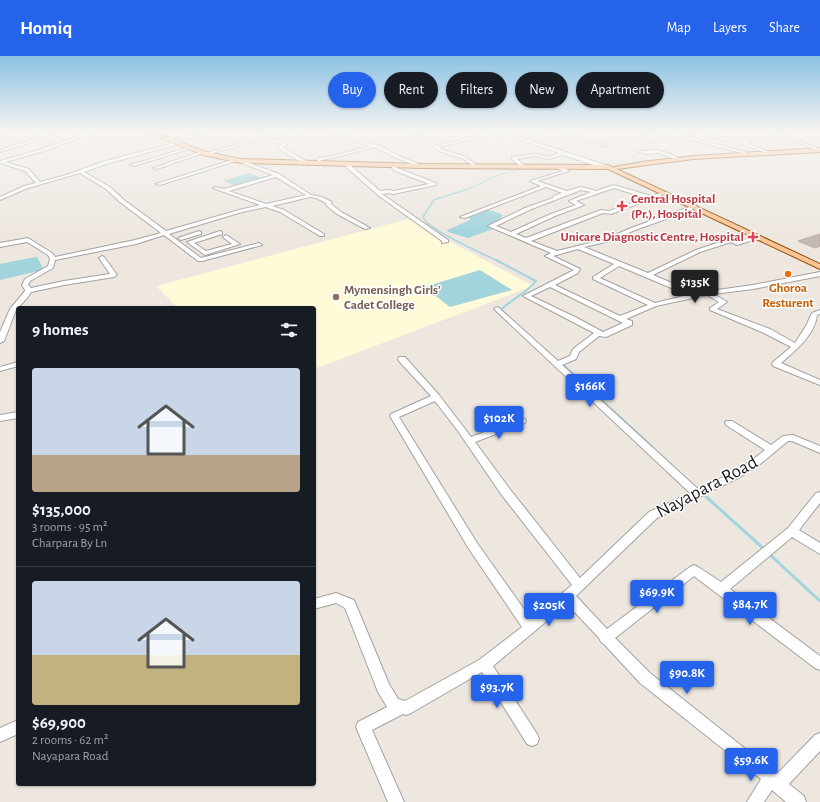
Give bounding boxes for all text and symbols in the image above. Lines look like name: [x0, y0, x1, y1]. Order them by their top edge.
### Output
text: Homiq: [20, 19, 72, 38]
text: Map: [666, 21, 691, 35]
text: Layers: [713, 21, 747, 35]
text: Share: [769, 21, 800, 35]
chip: Buy: [328, 72, 376, 108]
chip: Rent: [384, 72, 438, 108]
chip: Filters: [446, 72, 507, 108]
chip: New: [515, 72, 568, 108]
chip: Apartment: [576, 72, 664, 108]
place label: Central Hospital (Pr.), Hospital: [631, 193, 715, 221]
marker: Central Hospital (Pr.), Hospital: [616, 200, 628, 212]
place label: Unicare Diagnostic Centre, Hospital: [561, 231, 744, 244]
marker: Unicare Diagnostic Centre, Hospital: [747, 231, 759, 243]
marker: Ghoroa Resturent: [783, 269, 793, 279]
pin: $135K: [667, 270, 723, 304]
text: $135K: [680, 276, 710, 289]
place label: Ghoroa Resturent: [762, 282, 814, 310]
place label: Mymensingh Girls' Cadet College: [344, 284, 441, 312]
marker: Mymensingh Girls' Cadet College: [331, 292, 341, 302]
icon: filters: [278, 319, 300, 341]
text: 9 homes: [32, 321, 88, 338]
pin: $166K: [562, 374, 618, 408]
text: $166K: [575, 380, 605, 393]
icon: home: [130, 394, 202, 466]
pin: $102K: [471, 406, 527, 440]
text: $102K: [483, 412, 515, 425]
street label: Nayapara Road: [653, 452, 761, 522]
text: $135,000: [32, 501, 91, 518]
text: 3 rooms · 95 m²: [32, 521, 107, 534]
text: Charpara By Ln: [32, 537, 107, 550]
pin: $69.9K: [624, 580, 690, 614]
text: $69.9K: [639, 586, 675, 599]
pin: $84.7K: [717, 592, 783, 626]
pin: $205K: [521, 593, 577, 627]
text: $84.7K: [733, 598, 767, 611]
text: $205K: [533, 599, 565, 612]
icon: home: [130, 607, 202, 679]
pin: $90.8K: [654, 661, 720, 695]
text: $90.8K: [669, 667, 705, 680]
pin: $93.7K: [464, 675, 530, 709]
text: $93.7K: [480, 681, 514, 694]
text: $69,900: [32, 714, 86, 731]
text: 2 rooms · 62 m²: [32, 734, 108, 747]
pin: $59.6K: [718, 748, 784, 782]
text: Nayapara Road: [32, 750, 108, 763]
text: $59.6K: [734, 754, 768, 767]

